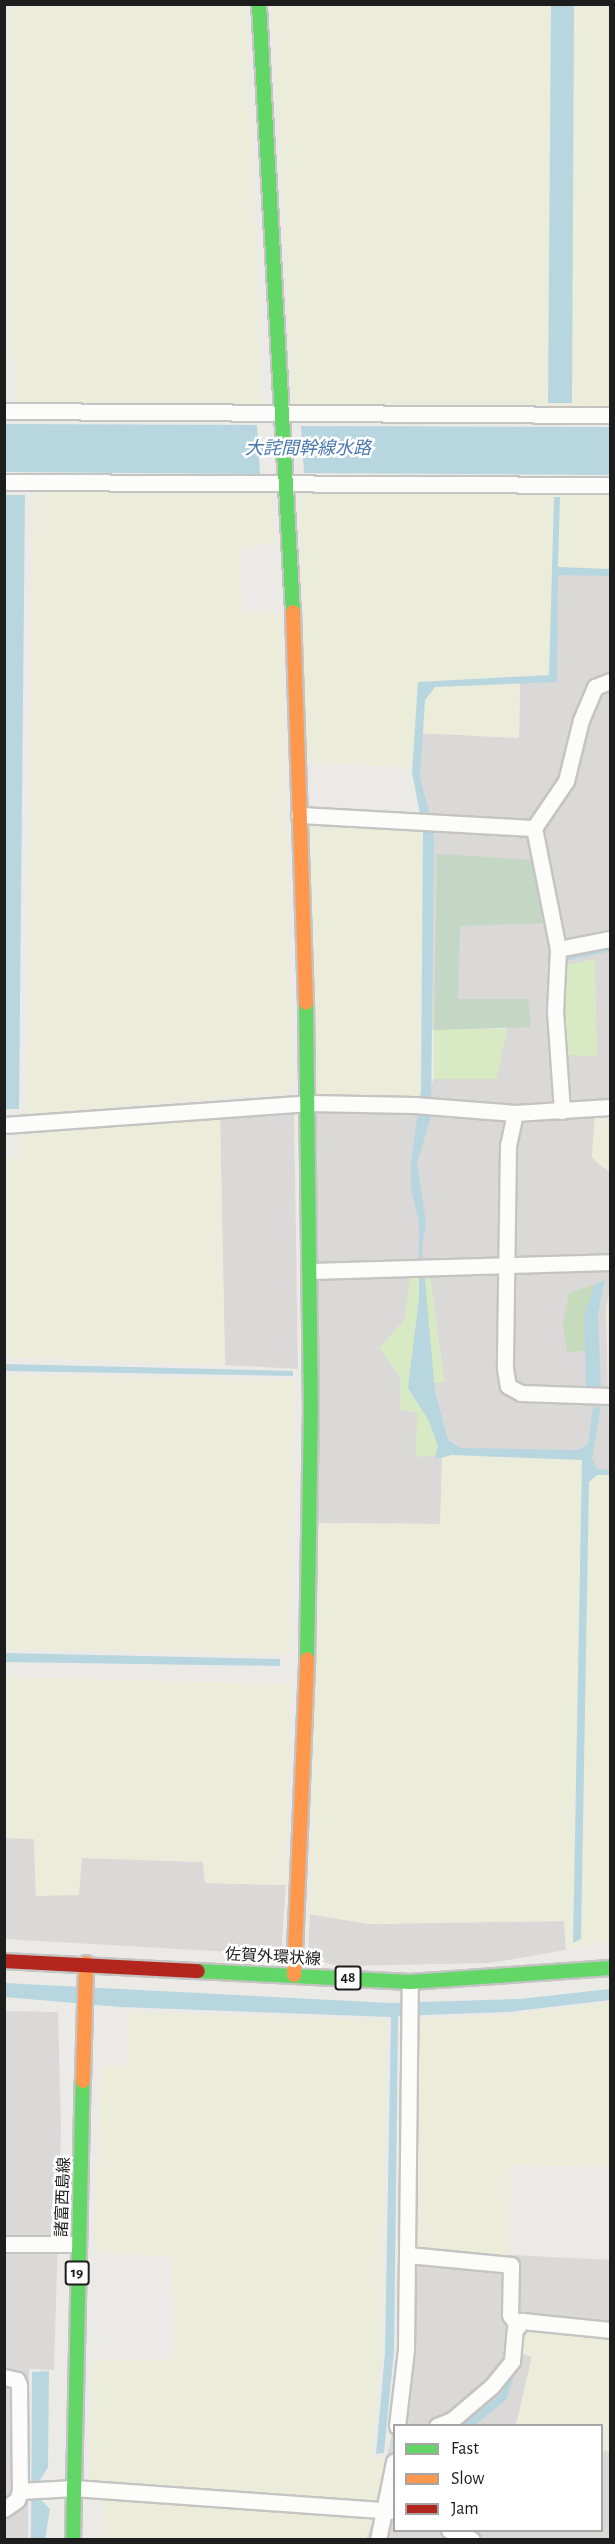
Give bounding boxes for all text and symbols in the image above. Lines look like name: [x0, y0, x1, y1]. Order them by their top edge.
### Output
water label: 大詫間幹線水路: [245, 438, 371, 460]
street label: 佐賀外環状線: [225, 1945, 321, 1969]
road number: 48: [334, 1966, 362, 1990]
street label: 諸富西島線: [52, 2157, 74, 2237]
road number: 19: [64, 2261, 90, 2285]
legend: [393, 2424, 603, 2532]
text: Fast: [451, 2440, 479, 2458]
text: Slow: [451, 2470, 484, 2488]
text: Jam: [451, 2500, 479, 2518]

